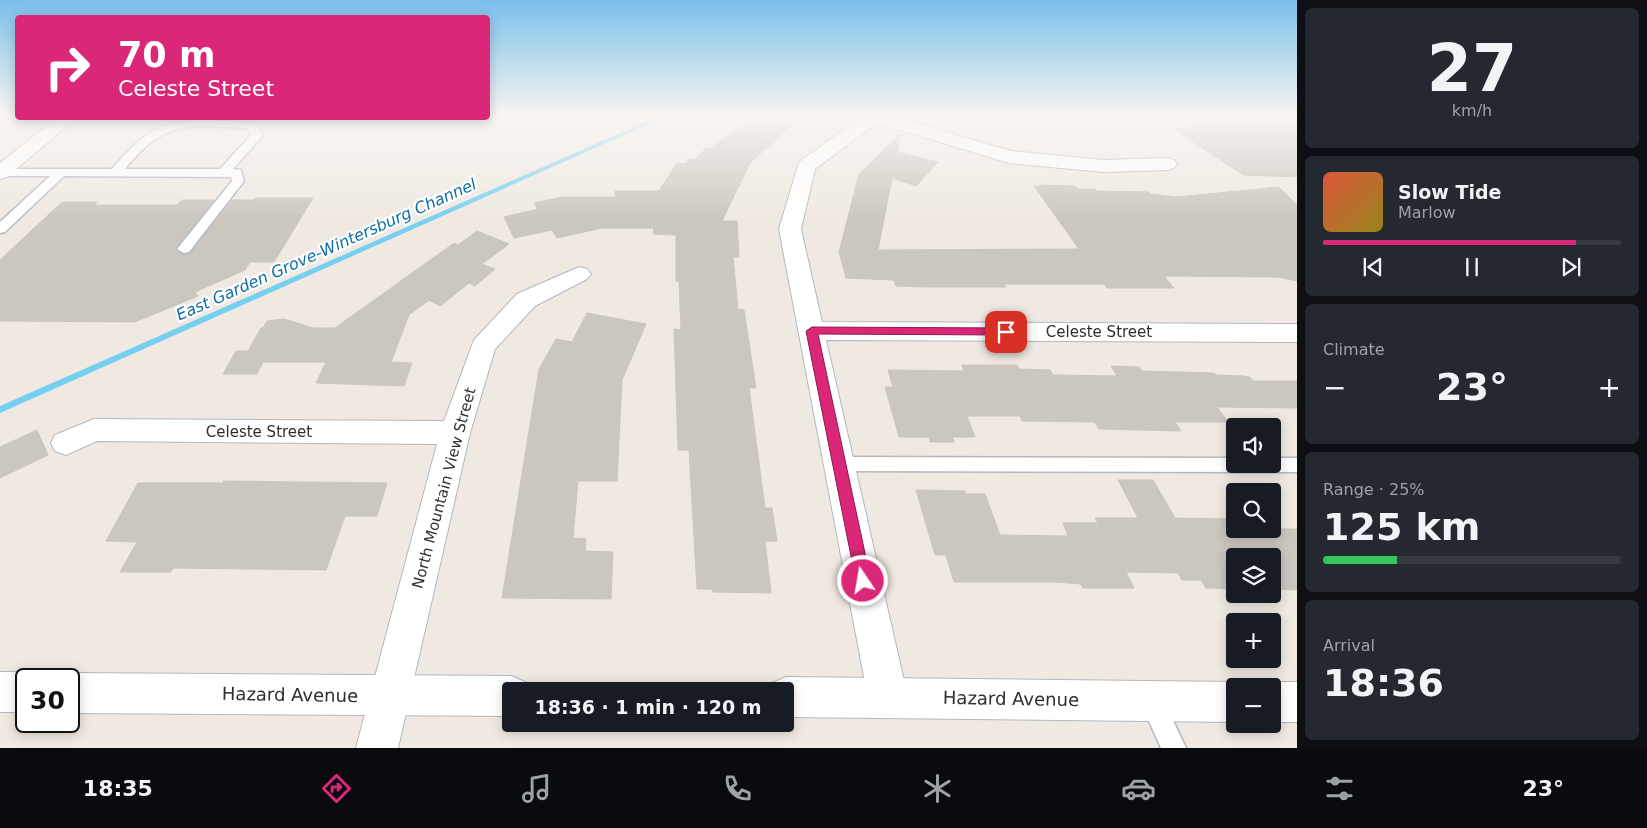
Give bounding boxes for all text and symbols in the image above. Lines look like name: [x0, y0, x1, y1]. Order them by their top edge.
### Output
text: 27: [1427, 31, 1517, 106]
icon: right: [35, 35, 100, 100]
text: 70 m: [118, 35, 215, 75]
text: Celeste Street: [118, 76, 274, 101]
text: km/h: [1452, 101, 1492, 120]
water label: East Garden Grove-Wintersburg Channel: [173, 174, 480, 325]
text: Slow Tide: [1398, 181, 1501, 203]
text: Marlow: [1398, 203, 1456, 222]
icon: previous: [1359, 253, 1387, 281]
icon: pause: [1458, 253, 1486, 281]
icon: next: [1557, 253, 1585, 281]
pin: [985, 311, 1027, 353]
icon: arrive: [992, 318, 1020, 346]
street label: Celeste Street: [1046, 323, 1152, 341]
text: Climate: [1323, 340, 1385, 359]
text: 23°: [1436, 365, 1508, 409]
text: −: [1323, 371, 1346, 404]
text: +: [1598, 371, 1621, 404]
street label: North Mountain View Street: [408, 385, 480, 590]
map controls: [1226, 418, 1281, 733]
button: sound: [1226, 418, 1281, 473]
street label: Celeste Street: [206, 423, 312, 441]
text: Range · 25%: [1323, 480, 1425, 499]
button: search: [1226, 483, 1281, 538]
text: 125 km: [1323, 505, 1480, 549]
button: layers: [1226, 548, 1281, 603]
position arrow: [836, 554, 888, 606]
button: +: [1226, 613, 1281, 668]
text: Arrival: [1323, 636, 1375, 655]
text: 18:36: [1323, 661, 1444, 705]
speed limit sign: 30: [15, 668, 80, 733]
button: −: [1226, 678, 1281, 733]
street label: Hazard Avenue: [222, 683, 358, 706]
street label: Hazard Avenue: [943, 687, 1079, 710]
text: 18:36 · 1 min · 120 m: [534, 696, 762, 718]
icon: directions: [319, 771, 354, 806]
icon: music: [519, 771, 554, 806]
icon: phone: [720, 771, 755, 806]
icon: climate: [920, 771, 955, 806]
icon: car: [1121, 771, 1156, 806]
icon: filters: [1322, 771, 1357, 806]
text: 18:35: [83, 776, 153, 801]
text: 23°: [1522, 776, 1564, 801]

